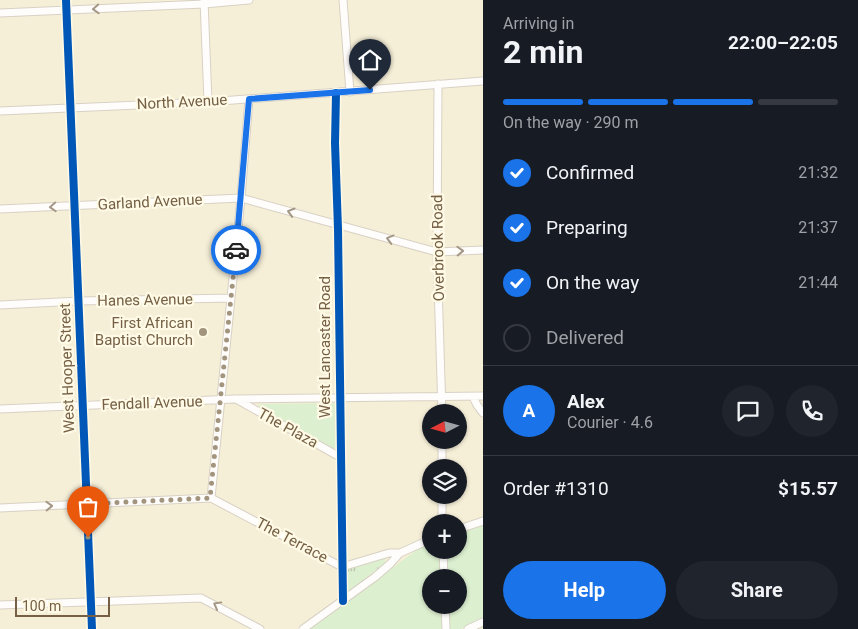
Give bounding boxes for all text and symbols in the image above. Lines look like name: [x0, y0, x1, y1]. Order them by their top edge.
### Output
one-way arrow: [91, 4, 99, 15]
text: Arriving in: [503, 14, 574, 33]
text: 22:00–22:05: [728, 31, 838, 54]
text: 2 min: [503, 33, 583, 71]
pin: [349, 39, 391, 90]
icon: home: [356, 46, 384, 74]
street label: North Avenue: [136, 91, 228, 113]
text: On the way · 290 m: [503, 113, 639, 132]
icon: check: [503, 159, 531, 187]
text: Confirmed: [546, 161, 634, 184]
text: 21:32: [798, 163, 838, 182]
street label: Garland Avenue: [97, 190, 203, 214]
street label: Overbrook Road: [428, 194, 448, 302]
one-way arrow: [48, 201, 56, 212]
one-way arrow: [288, 207, 296, 217]
icon: check: [503, 214, 531, 242]
text: Preparing: [546, 216, 628, 239]
text: 21:37: [798, 218, 838, 237]
courier: [211, 225, 261, 275]
one-way arrow: [386, 234, 395, 245]
icon: car: [222, 236, 250, 264]
one-way arrow: [456, 246, 464, 256]
icon: check: [503, 269, 531, 297]
text: On the way: [546, 271, 639, 294]
text: 21:44: [798, 273, 838, 292]
street label: West Lancaster Road: [316, 276, 334, 418]
street label: Hanes Avenue: [97, 290, 193, 310]
street label: West Hooper Street: [56, 303, 78, 433]
place label: First African Baptist Church: [95, 314, 193, 349]
marker: First African Baptist Church: [197, 326, 209, 338]
text: Delivered: [546, 326, 624, 349]
button: chat: [722, 385, 774, 437]
button: phone: [786, 385, 838, 437]
text: Alex: [567, 390, 605, 413]
street label: Fendall Avenue: [101, 392, 203, 414]
text: A: [523, 399, 535, 422]
street label: The Plaza: [255, 404, 321, 452]
north arrow: [422, 404, 468, 449]
map controls: [422, 404, 467, 614]
text: Courier · 4.6: [567, 413, 653, 432]
button: layers: [422, 459, 467, 504]
text: Order #1310: [503, 477, 609, 500]
text: $15.57: [778, 477, 838, 500]
pin: [67, 486, 109, 537]
icon: bag: [74, 493, 102, 521]
one-way arrow: [45, 501, 53, 511]
street label: The Terrace: [253, 514, 331, 566]
button: +: [422, 514, 467, 559]
button: Help: [503, 561, 666, 619]
button: Share: [676, 561, 838, 619]
button: −: [422, 569, 467, 614]
scale bar: [15, 594, 110, 617]
text: 100 m: [22, 598, 61, 614]
one-way arrow: [213, 602, 222, 612]

